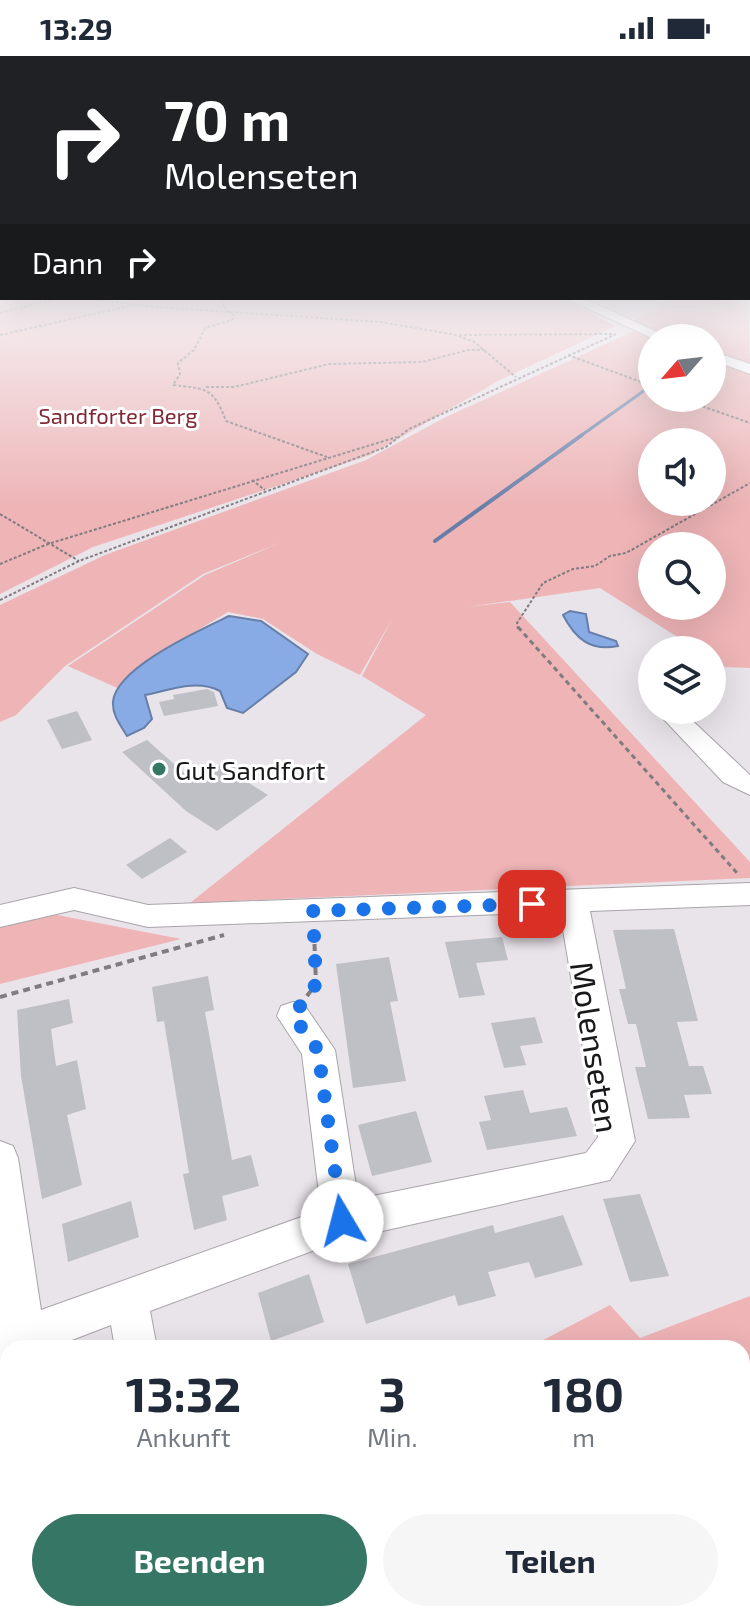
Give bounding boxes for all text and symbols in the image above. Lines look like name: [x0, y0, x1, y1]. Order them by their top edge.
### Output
text: 13:29: [40, 10, 113, 46]
text: 70 m: [164, 85, 290, 152]
icon: right: [32, 88, 136, 192]
text: Molenseten: [164, 153, 359, 196]
icon: right: [119, 240, 163, 284]
text: Dann: [32, 244, 103, 280]
north arrow: [638, 324, 726, 412]
map controls: [638, 324, 726, 724]
park label: Sandforter Berg: [38, 402, 198, 428]
button: sound: [638, 428, 726, 516]
button: search: [638, 532, 726, 620]
button: layers: [638, 636, 726, 724]
place label: Gut Sandfort: [175, 754, 326, 785]
marker: Gut Sandfort: [150, 760, 168, 778]
pin: [498, 870, 566, 938]
icon: arrive: [510, 882, 554, 926]
street label: Molenseten: [564, 959, 628, 1135]
position arrow: [300, 1179, 384, 1263]
text: 13:32: [126, 1364, 241, 1422]
text: 3: [379, 1364, 406, 1422]
text: 180: [543, 1364, 624, 1422]
text: Ankunft: [136, 1421, 231, 1452]
text: Min.: [367, 1421, 417, 1452]
text: m: [572, 1421, 595, 1452]
button: Beenden: [32, 1514, 367, 1606]
button: Teilen: [383, 1514, 718, 1606]

